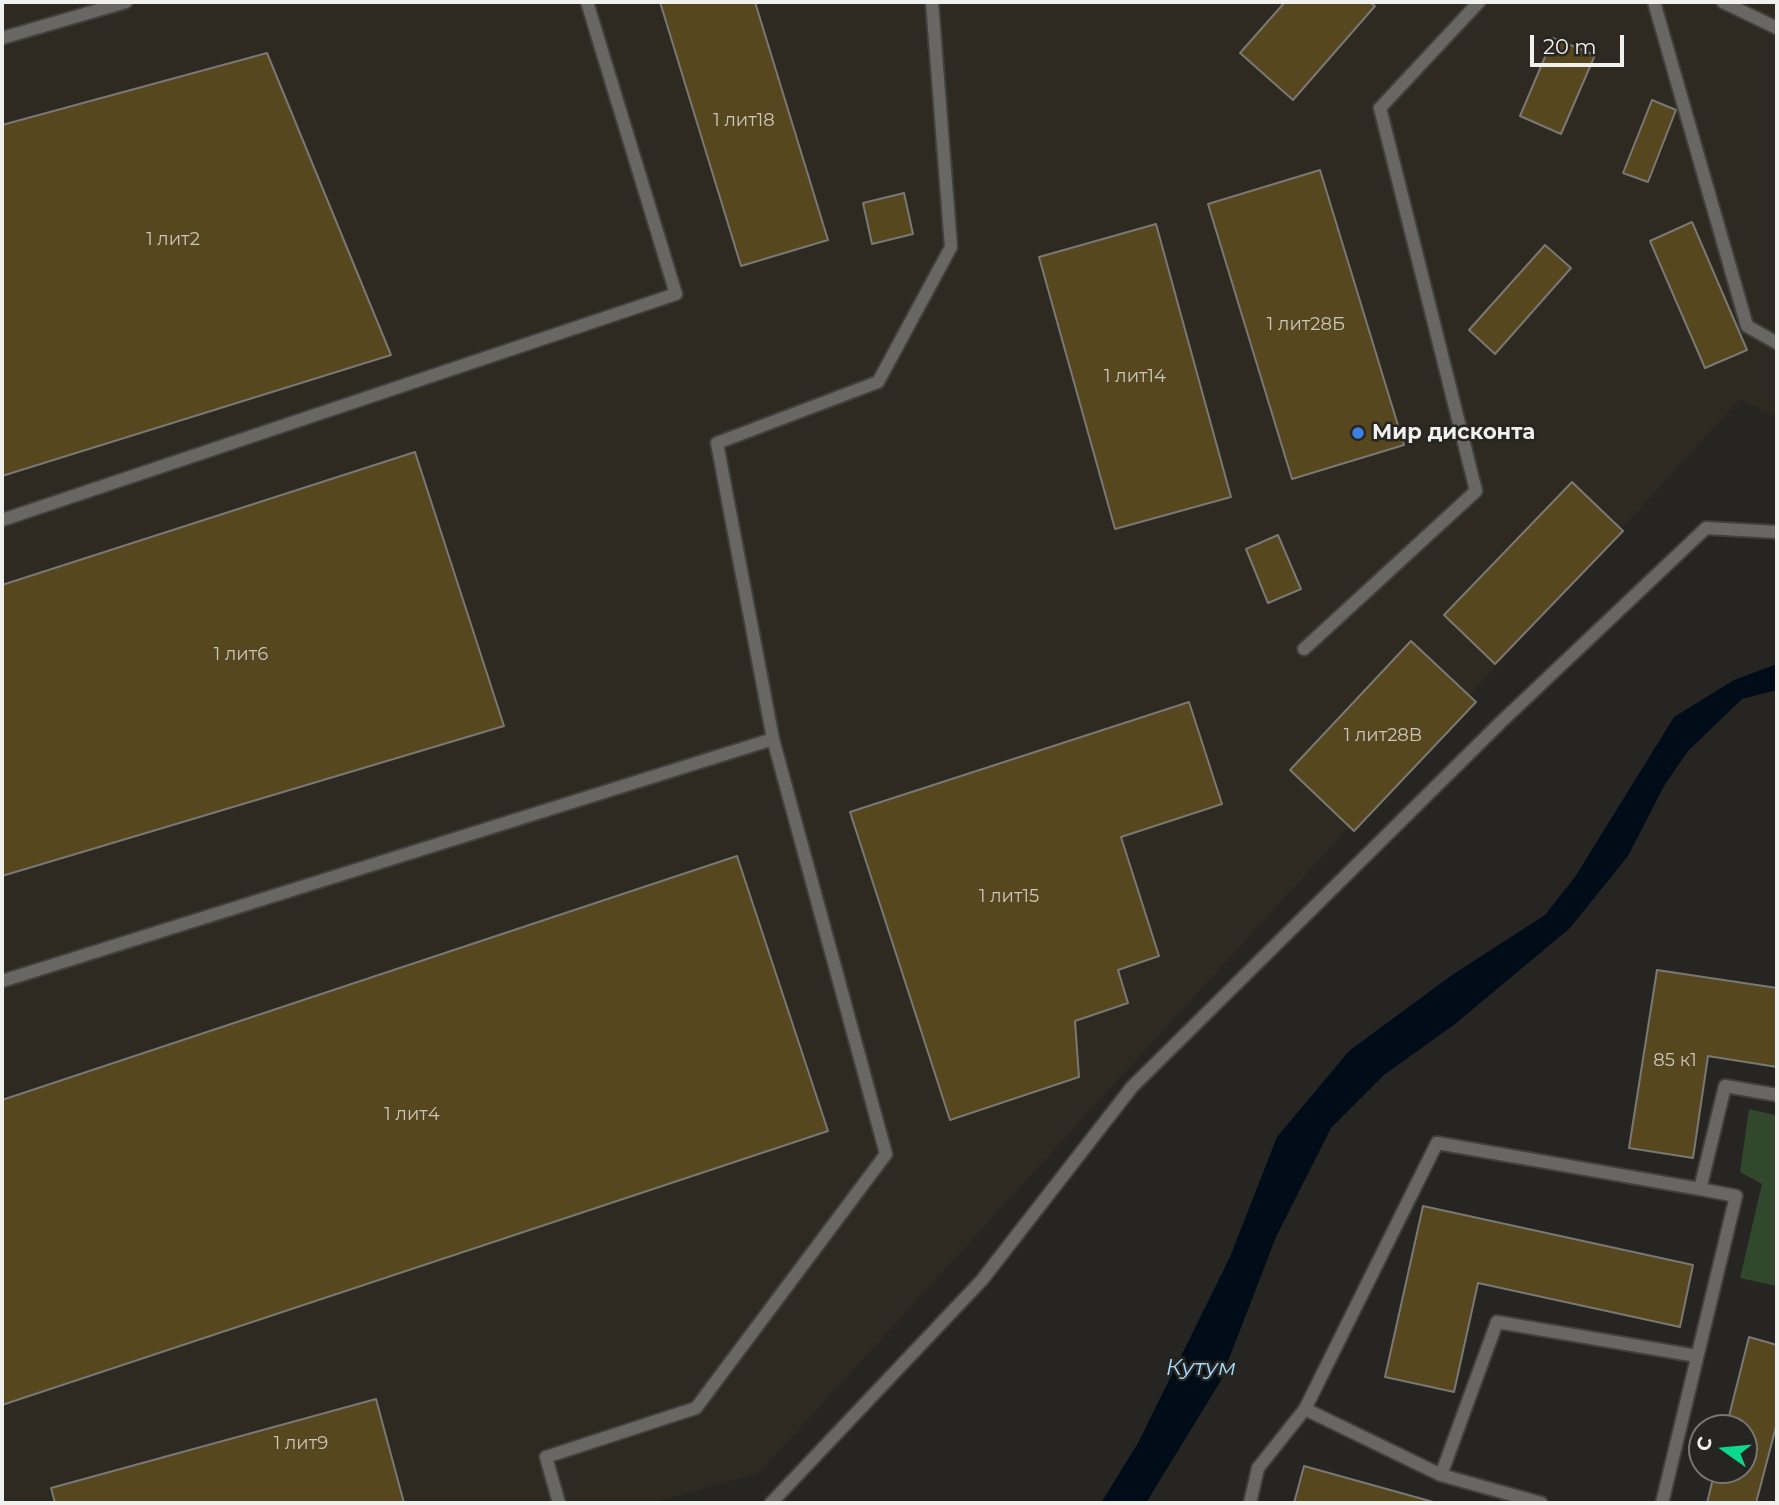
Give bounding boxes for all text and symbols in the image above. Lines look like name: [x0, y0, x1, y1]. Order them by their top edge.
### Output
scale bar: [1534, 21, 1628, 65]
text: 20 m: [1543, 34, 1597, 59]
house number: 1 лит18: [713, 110, 775, 132]
house number: 1 лит2: [146, 229, 200, 251]
house number: 1 лит28Б: [1267, 314, 1345, 336]
house number: 1 лит14: [1104, 366, 1166, 388]
place label: Мир дисконта: [1372, 420, 1535, 446]
marker: Мир дисконта: [1350, 425, 1366, 441]
house number: 1 лит6: [214, 644, 268, 666]
house number: 1 лит28В: [1344, 725, 1422, 747]
house number: 1 лит15: [979, 886, 1039, 908]
house number: 85 к1: [1653, 1050, 1697, 1072]
house number: 1 лит4: [384, 1104, 440, 1126]
water label: Кутум: [1166, 1354, 1236, 1382]
north arrow: [1688, 1414, 1758, 1484]
house number: 1 лит9: [274, 1433, 328, 1455]
text: С: [1691, 1434, 1717, 1454]

